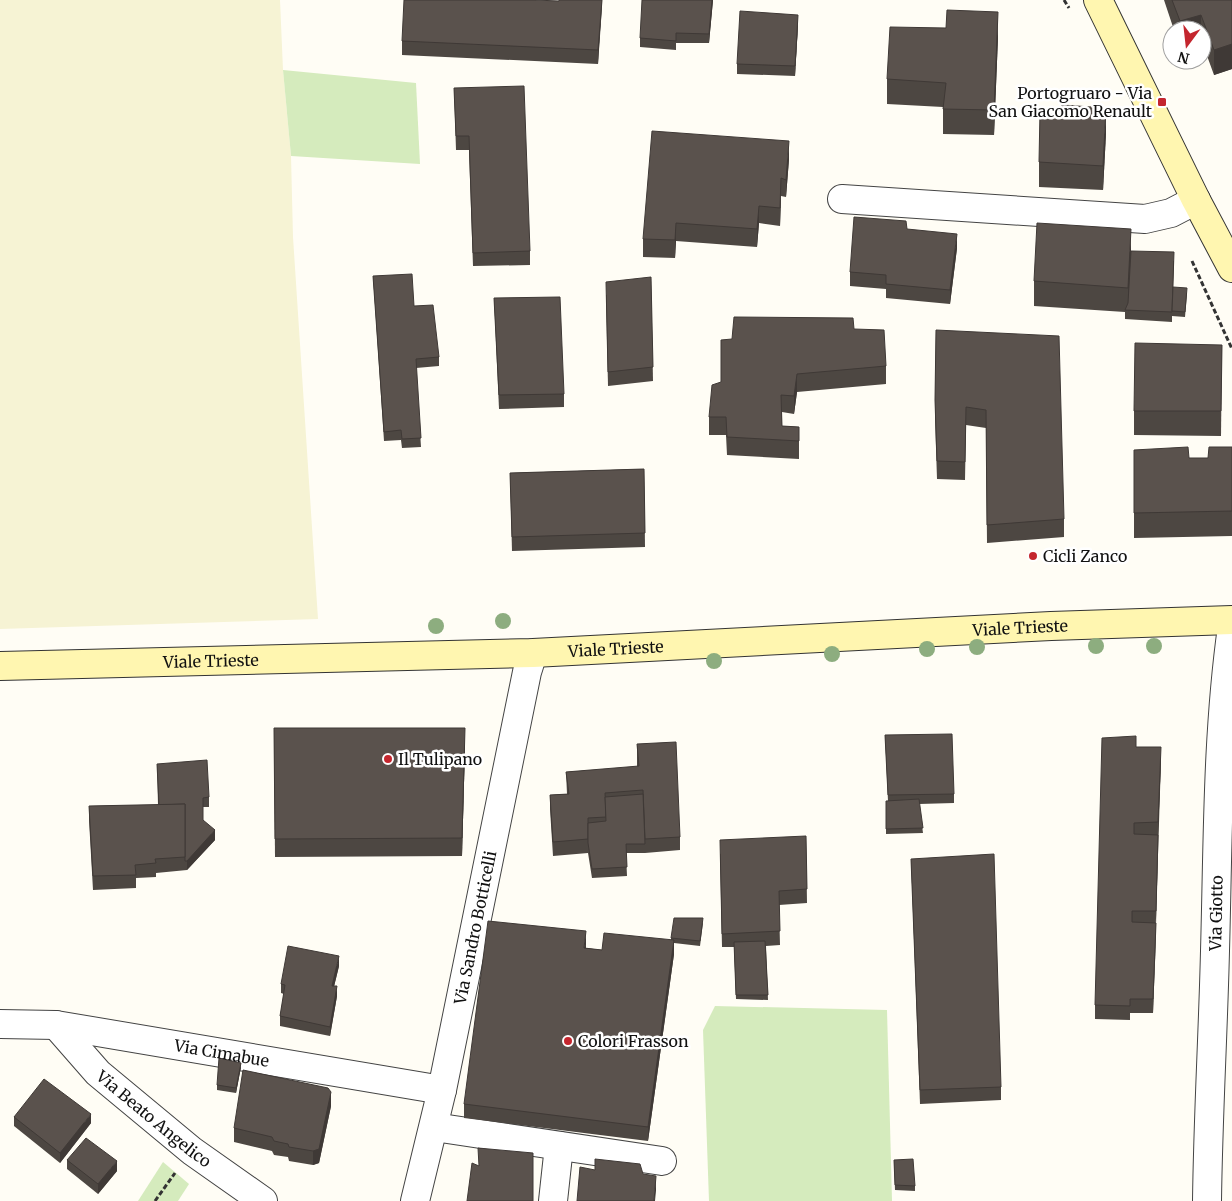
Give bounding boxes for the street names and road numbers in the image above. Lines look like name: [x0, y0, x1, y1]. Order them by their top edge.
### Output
street label: Viale Trieste: [971, 615, 1068, 640]
street label: Viale Trieste: [566, 636, 664, 661]
street label: Viale Trieste: [162, 650, 259, 672]
street label: Via Sandro Botticelli: [449, 849, 500, 1007]
street label: Via Giotto: [1205, 875, 1227, 952]
street label: Via Cimabue: [172, 1035, 271, 1071]
street label: Via Beato Angelico: [92, 1065, 215, 1171]

